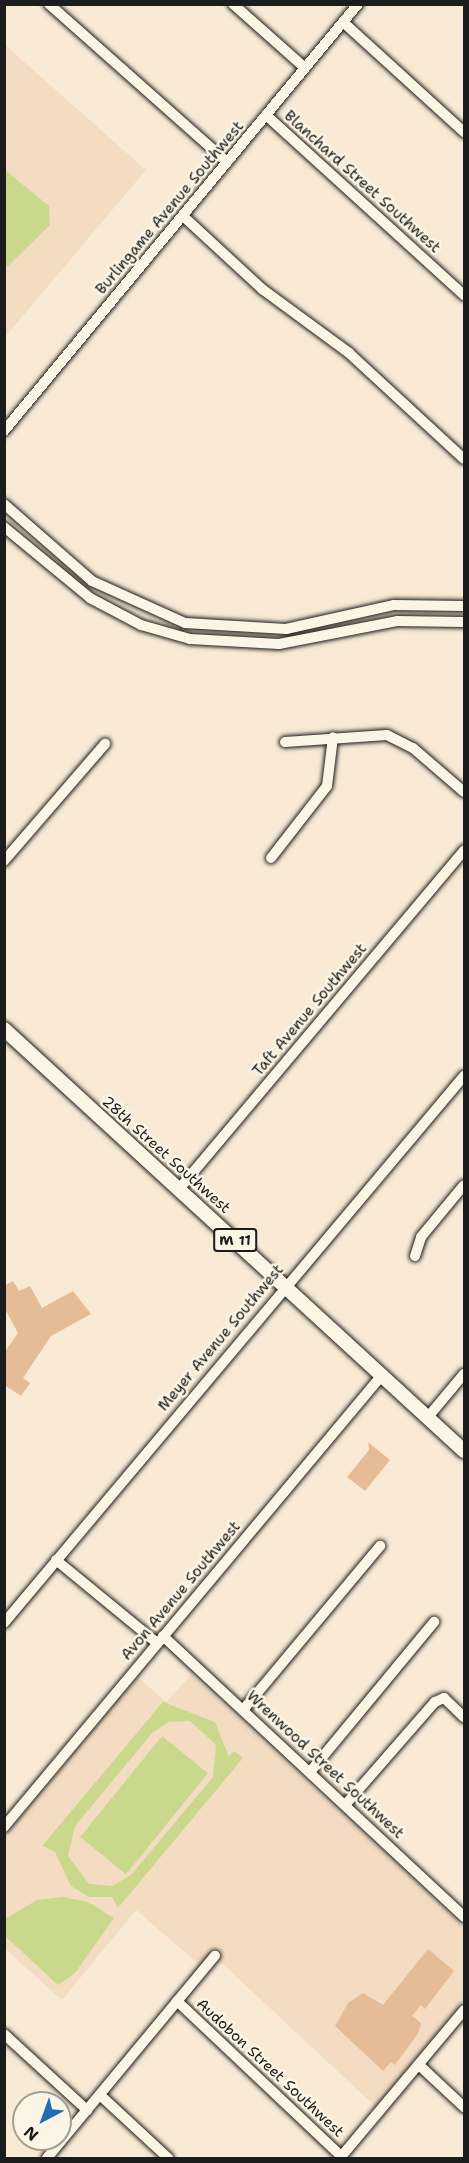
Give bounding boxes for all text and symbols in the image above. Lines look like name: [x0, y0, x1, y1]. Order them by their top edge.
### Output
street label: Blanchard Street Southwest: [280, 107, 444, 257]
street label: Burlingame Avenue Southwest: [92, 118, 248, 298]
street label: Taft Avenue Southwest: [249, 940, 371, 1080]
street label: 28th Street Southwest: [98, 1093, 234, 1217]
road number: M 11: [212, 1229, 258, 1251]
street label: Meyer Avenue Southwest: [154, 1261, 288, 1415]
street label: Avon Avenue Southwest: [118, 1518, 244, 1664]
street label: Wrenwood Street Southwest: [243, 1687, 407, 1843]
street label: Audobon Street Southwest: [192, 1995, 348, 2141]
north arrow: [12, 2091, 72, 2151]
text: N: [19, 2121, 43, 2146]

